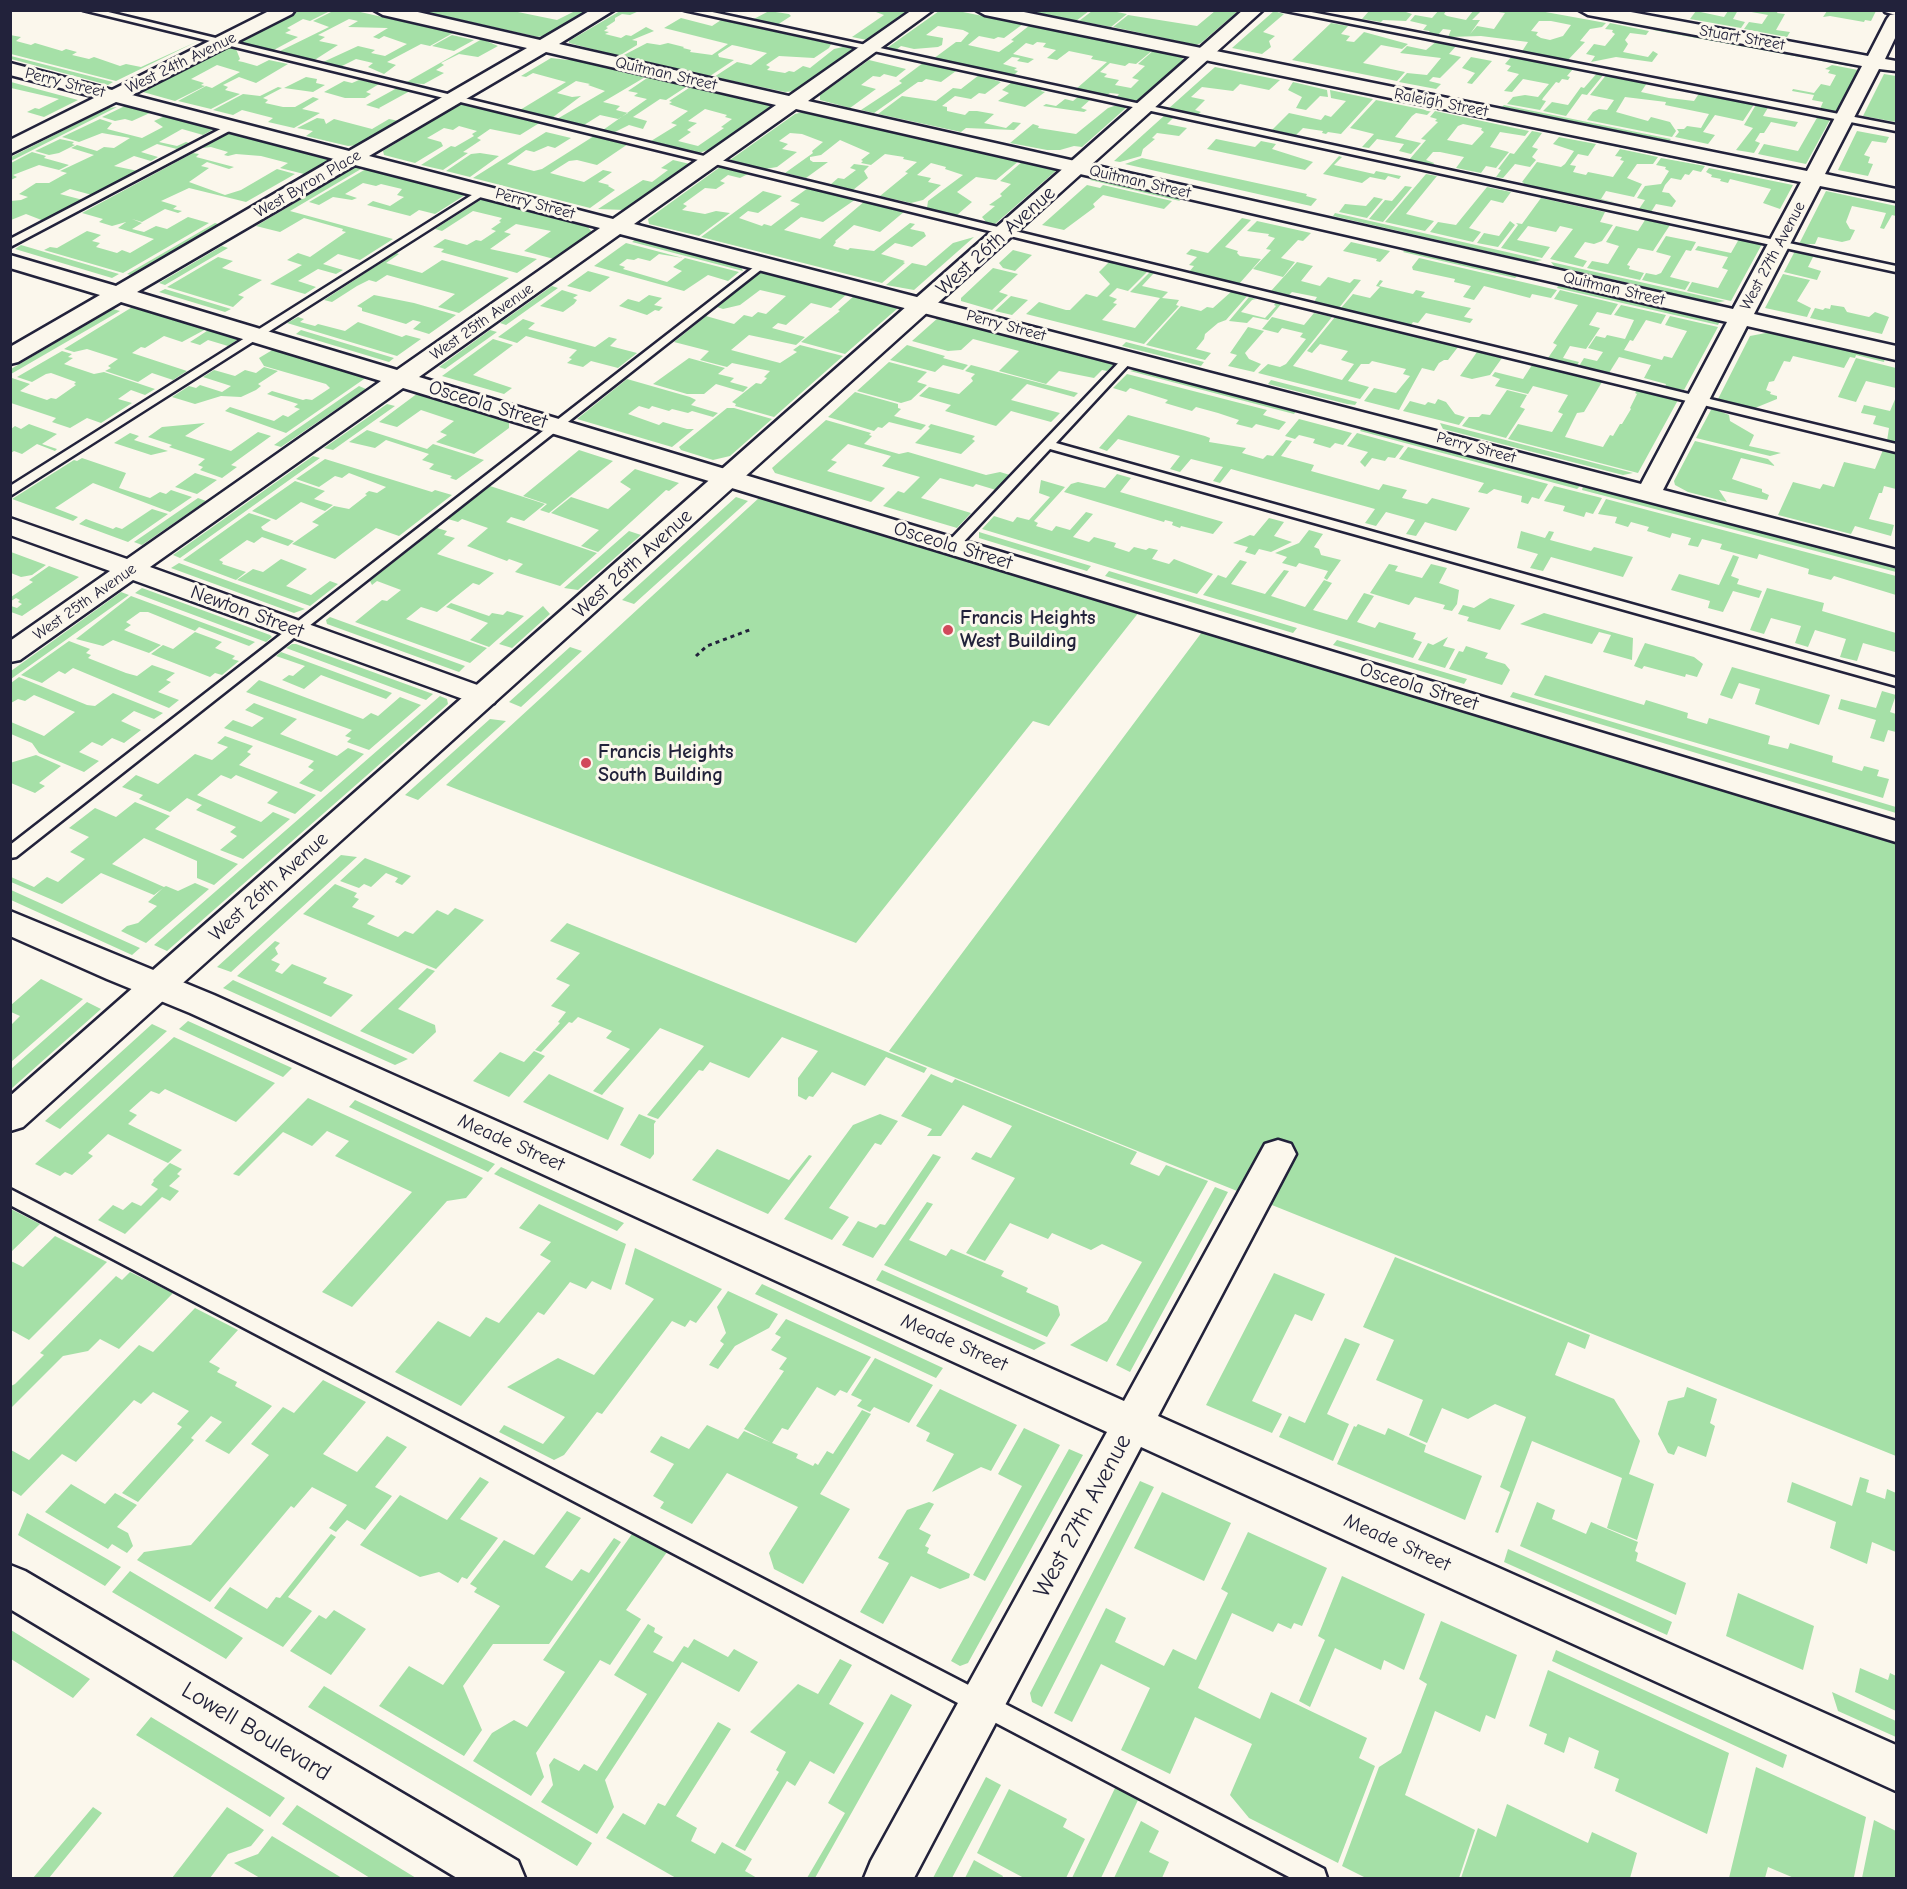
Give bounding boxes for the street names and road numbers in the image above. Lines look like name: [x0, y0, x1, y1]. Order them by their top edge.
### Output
street label: Stuart Street: [1698, 21, 1786, 55]
street label: West 24th Avenue: [123, 28, 239, 98]
street label: Quitman Street: [613, 53, 719, 95]
street label: Perry Street: [23, 64, 107, 102]
street label: Raleigh Street: [1392, 84, 1490, 122]
street label: West Byron Place: [251, 146, 365, 222]
street label: Quitman Street: [1087, 161, 1193, 203]
street label: West 26th Avenue: [931, 181, 1061, 301]
street label: Perry Street: [493, 184, 577, 224]
street label: West 27th Avenue: [1736, 198, 1810, 314]
street label: Quitman Street: [1561, 268, 1667, 310]
street label: West 25th Avenue: [427, 279, 537, 365]
street label: Perry Street: [964, 306, 1048, 346]
street label: Osceola Street: [426, 376, 550, 434]
street label: Perry Street: [1434, 428, 1518, 468]
street label: West 26th Avenue: [568, 504, 698, 624]
street label: Osceola Street: [891, 517, 1015, 575]
street label: West 25th Avenue: [30, 559, 140, 645]
street label: Newton Street: [187, 580, 307, 644]
street label: Osceola Street: [1357, 658, 1481, 716]
street label: West 26th Avenue: [204, 827, 334, 947]
street label: Meade Street: [454, 1109, 568, 1177]
street label: Meade Street: [897, 1309, 1011, 1377]
street label: West 27th Avenue: [1028, 1429, 1138, 1603]
street label: Meade Street: [1340, 1509, 1454, 1577]
street label: Lowell Boulevard: [176, 1676, 336, 1788]

